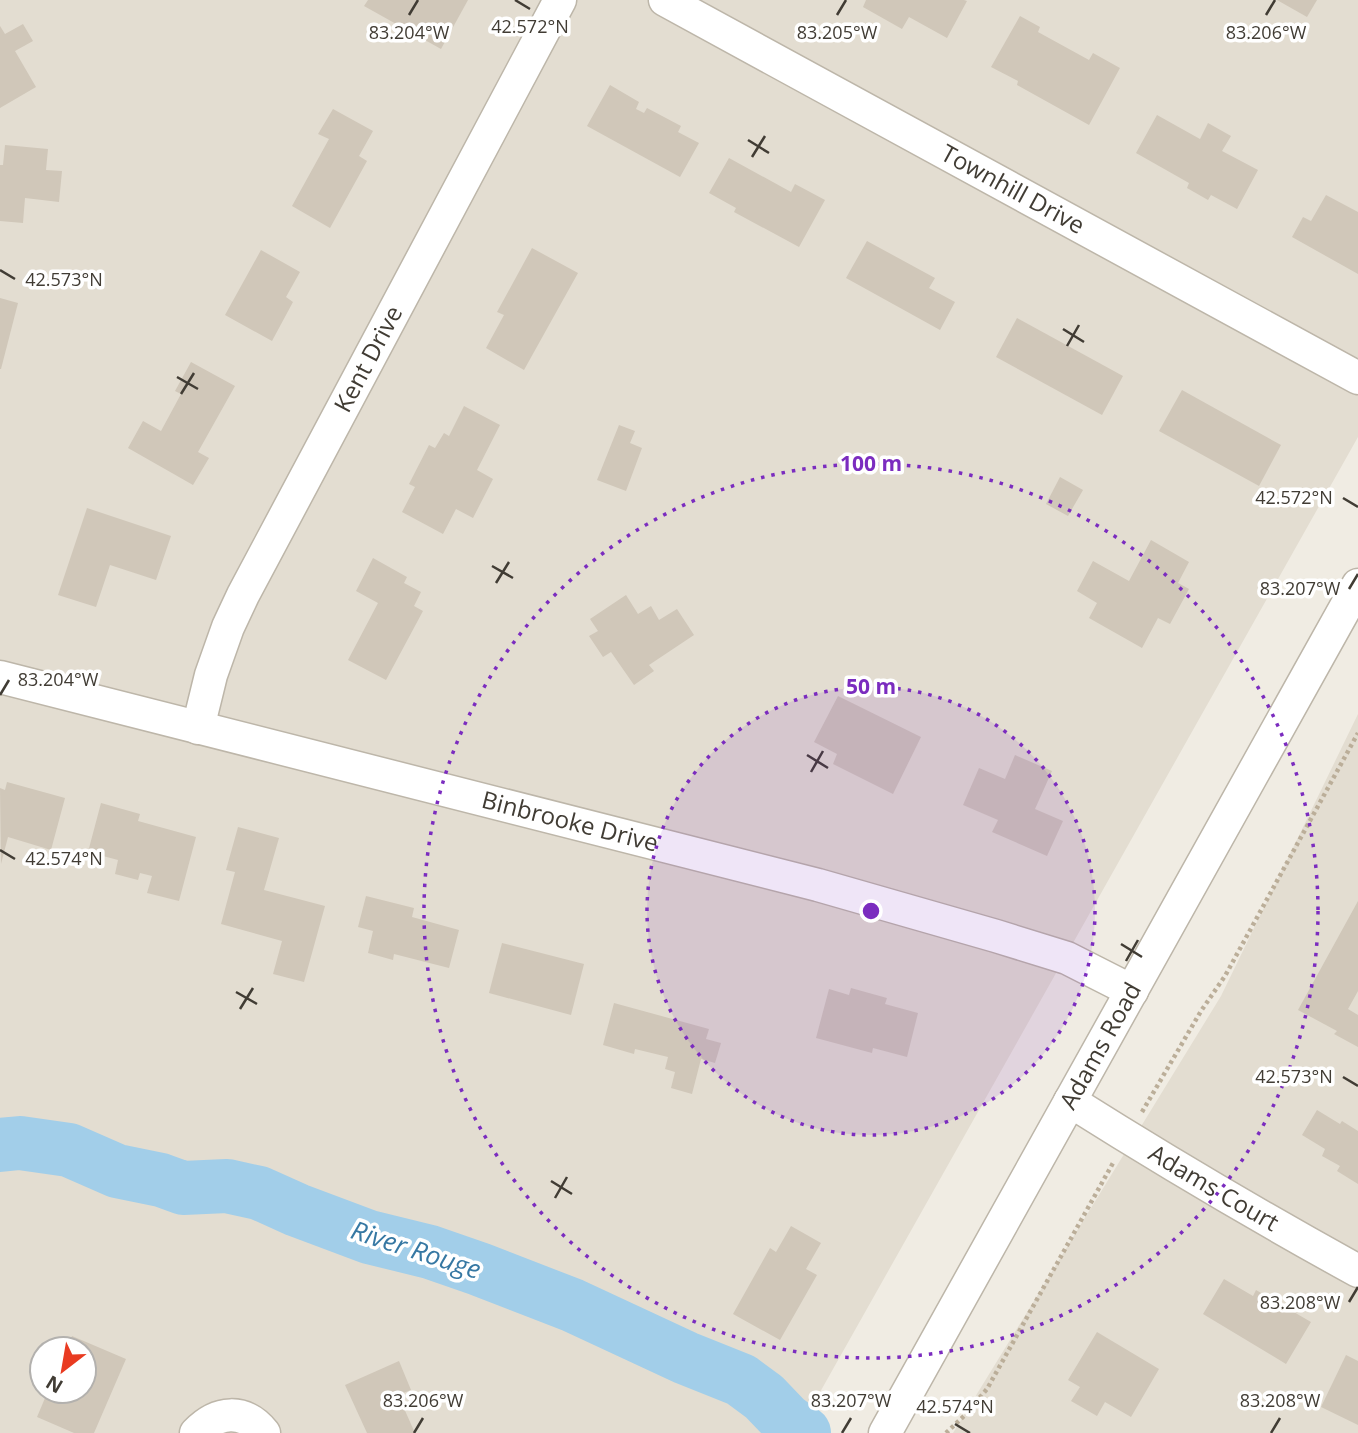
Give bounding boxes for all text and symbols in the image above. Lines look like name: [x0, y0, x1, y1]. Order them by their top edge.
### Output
text: 42.572°N: [491, 14, 569, 38]
text: 83.204°W: [369, 20, 450, 44]
text: 83.205°W: [797, 20, 878, 44]
text: 83.206°W: [1226, 20, 1307, 44]
street label: Townhill Drive: [936, 136, 1091, 241]
text: 42.573°N: [25, 267, 103, 291]
street label: Kent Drive: [325, 299, 409, 418]
text: 100 m: [840, 449, 902, 477]
text: 42.572°N: [1255, 485, 1333, 509]
text: 83.207°W: [1260, 576, 1341, 600]
text: 83.204°W: [18, 667, 99, 691]
text: 50 m: [846, 672, 896, 700]
street label: Binbrooke Drive: [479, 782, 662, 859]
text: 42.574°N: [25, 846, 103, 870]
centre of rings: [859, 899, 883, 923]
street label: Adams Road: [1051, 976, 1148, 1115]
text: 42.573°N: [1255, 1064, 1333, 1088]
street label: Adams Court: [1143, 1136, 1285, 1238]
water label: River Rouge: [347, 1211, 486, 1287]
text: 83.208°W: [1260, 1290, 1341, 1314]
north arrow: [28, 1335, 98, 1405]
text: N: [41, 1369, 68, 1400]
text: 83.206°W: [383, 1388, 464, 1412]
text: 83.207°W: [811, 1388, 892, 1412]
text: 83.208°W: [1240, 1388, 1321, 1412]
text: 42.574°N: [916, 1394, 994, 1418]

